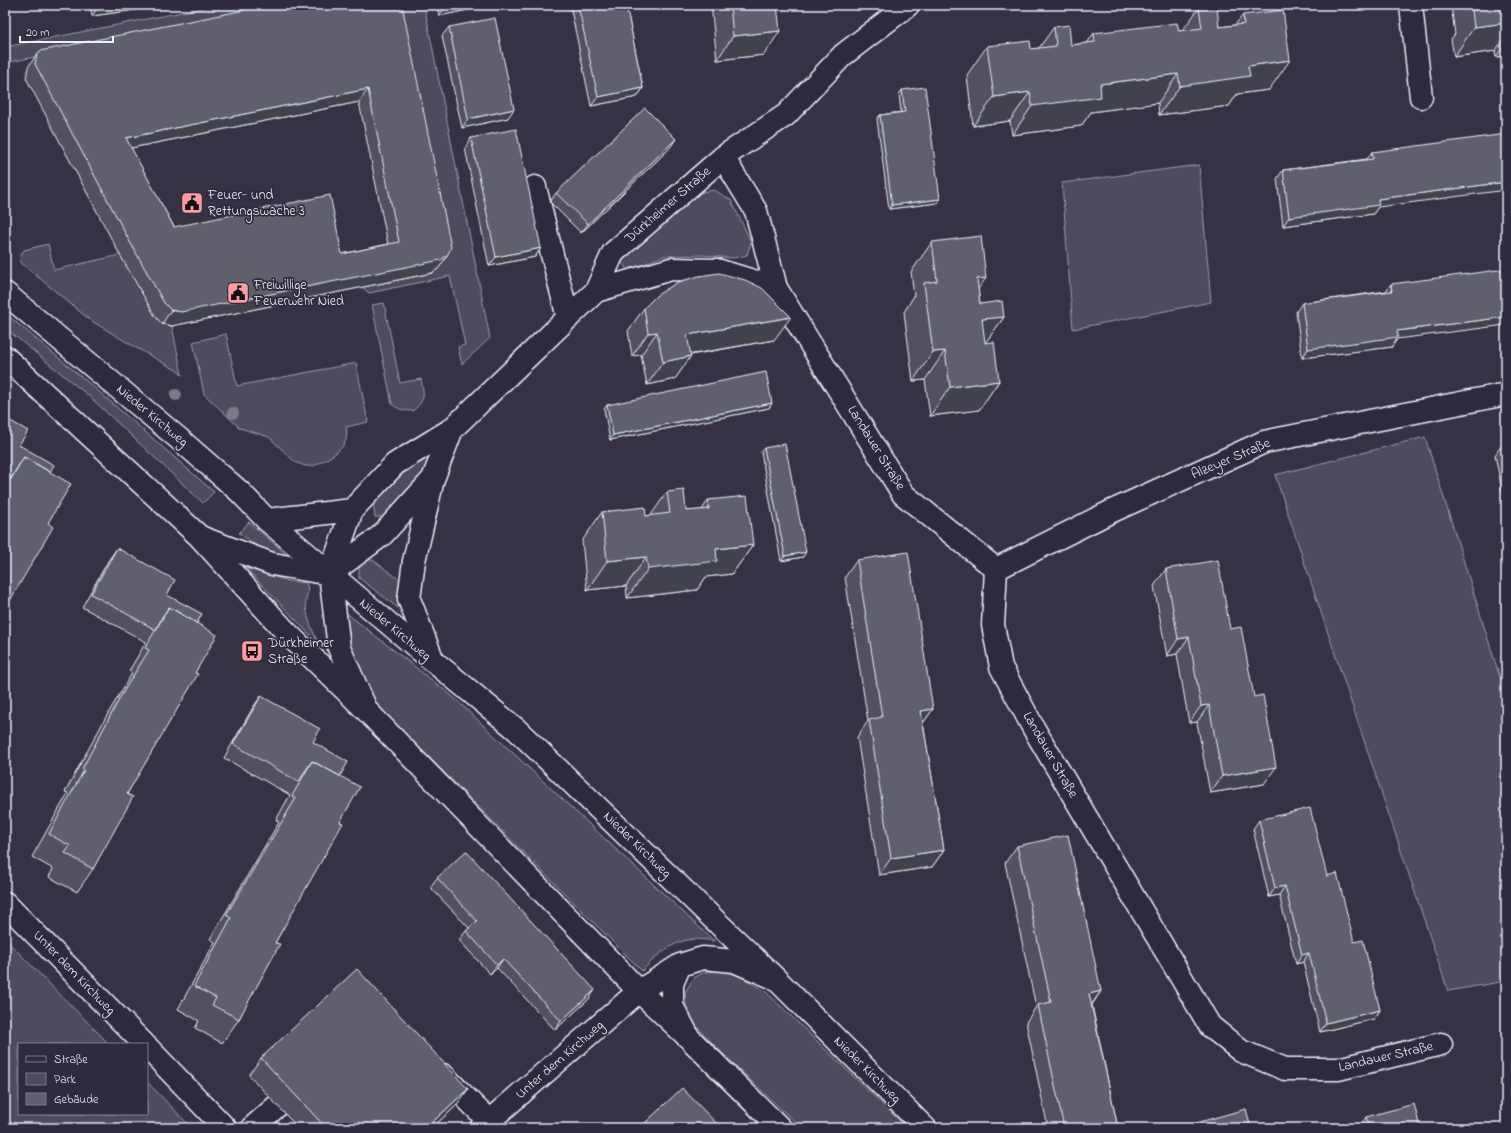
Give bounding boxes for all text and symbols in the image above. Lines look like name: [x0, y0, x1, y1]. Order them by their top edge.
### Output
scale bar: [20, 18, 113, 44]
text: 20 m: [26, 24, 49, 42]
street label: Dürkheimer Straße: [619, 161, 716, 249]
place label: Feuer- und Rettungswache 3: [207, 185, 305, 223]
public building icon: Feuer- und Rettungswache 3: [179, 190, 205, 216]
place label: Freiwillige Feuerwehr Nied: [253, 275, 344, 312]
public building icon: Freiwillige Feuerwehr Nied: [225, 280, 251, 306]
street label: Nieder Kirchweg: [111, 380, 193, 453]
street label: Landauer Straße: [842, 402, 911, 495]
street label: Alzeyer Straße: [1188, 433, 1275, 486]
street label: Nieder Kirchweg: [354, 594, 436, 667]
place label: Dürkheimer Straße: [267, 633, 334, 670]
bus stop icon: Dürkheimer Straße: [239, 638, 265, 664]
street label: Landauer Straße: [1017, 708, 1084, 803]
street label: Nieder Kirchweg: [597, 807, 676, 884]
street label: Unter dem Kirchweg: [27, 926, 120, 1021]
street label: Unter dem Kirchweg: [511, 1016, 610, 1105]
street label: Nieder Kirchweg: [828, 1031, 906, 1109]
street label: Landauer Straße: [1337, 1036, 1436, 1078]
legend: [18, 1043, 148, 1115]
text: Straße: [54, 1051, 88, 1069]
text: Park: [54, 1071, 76, 1089]
text: Gebäude: [54, 1091, 99, 1109]

